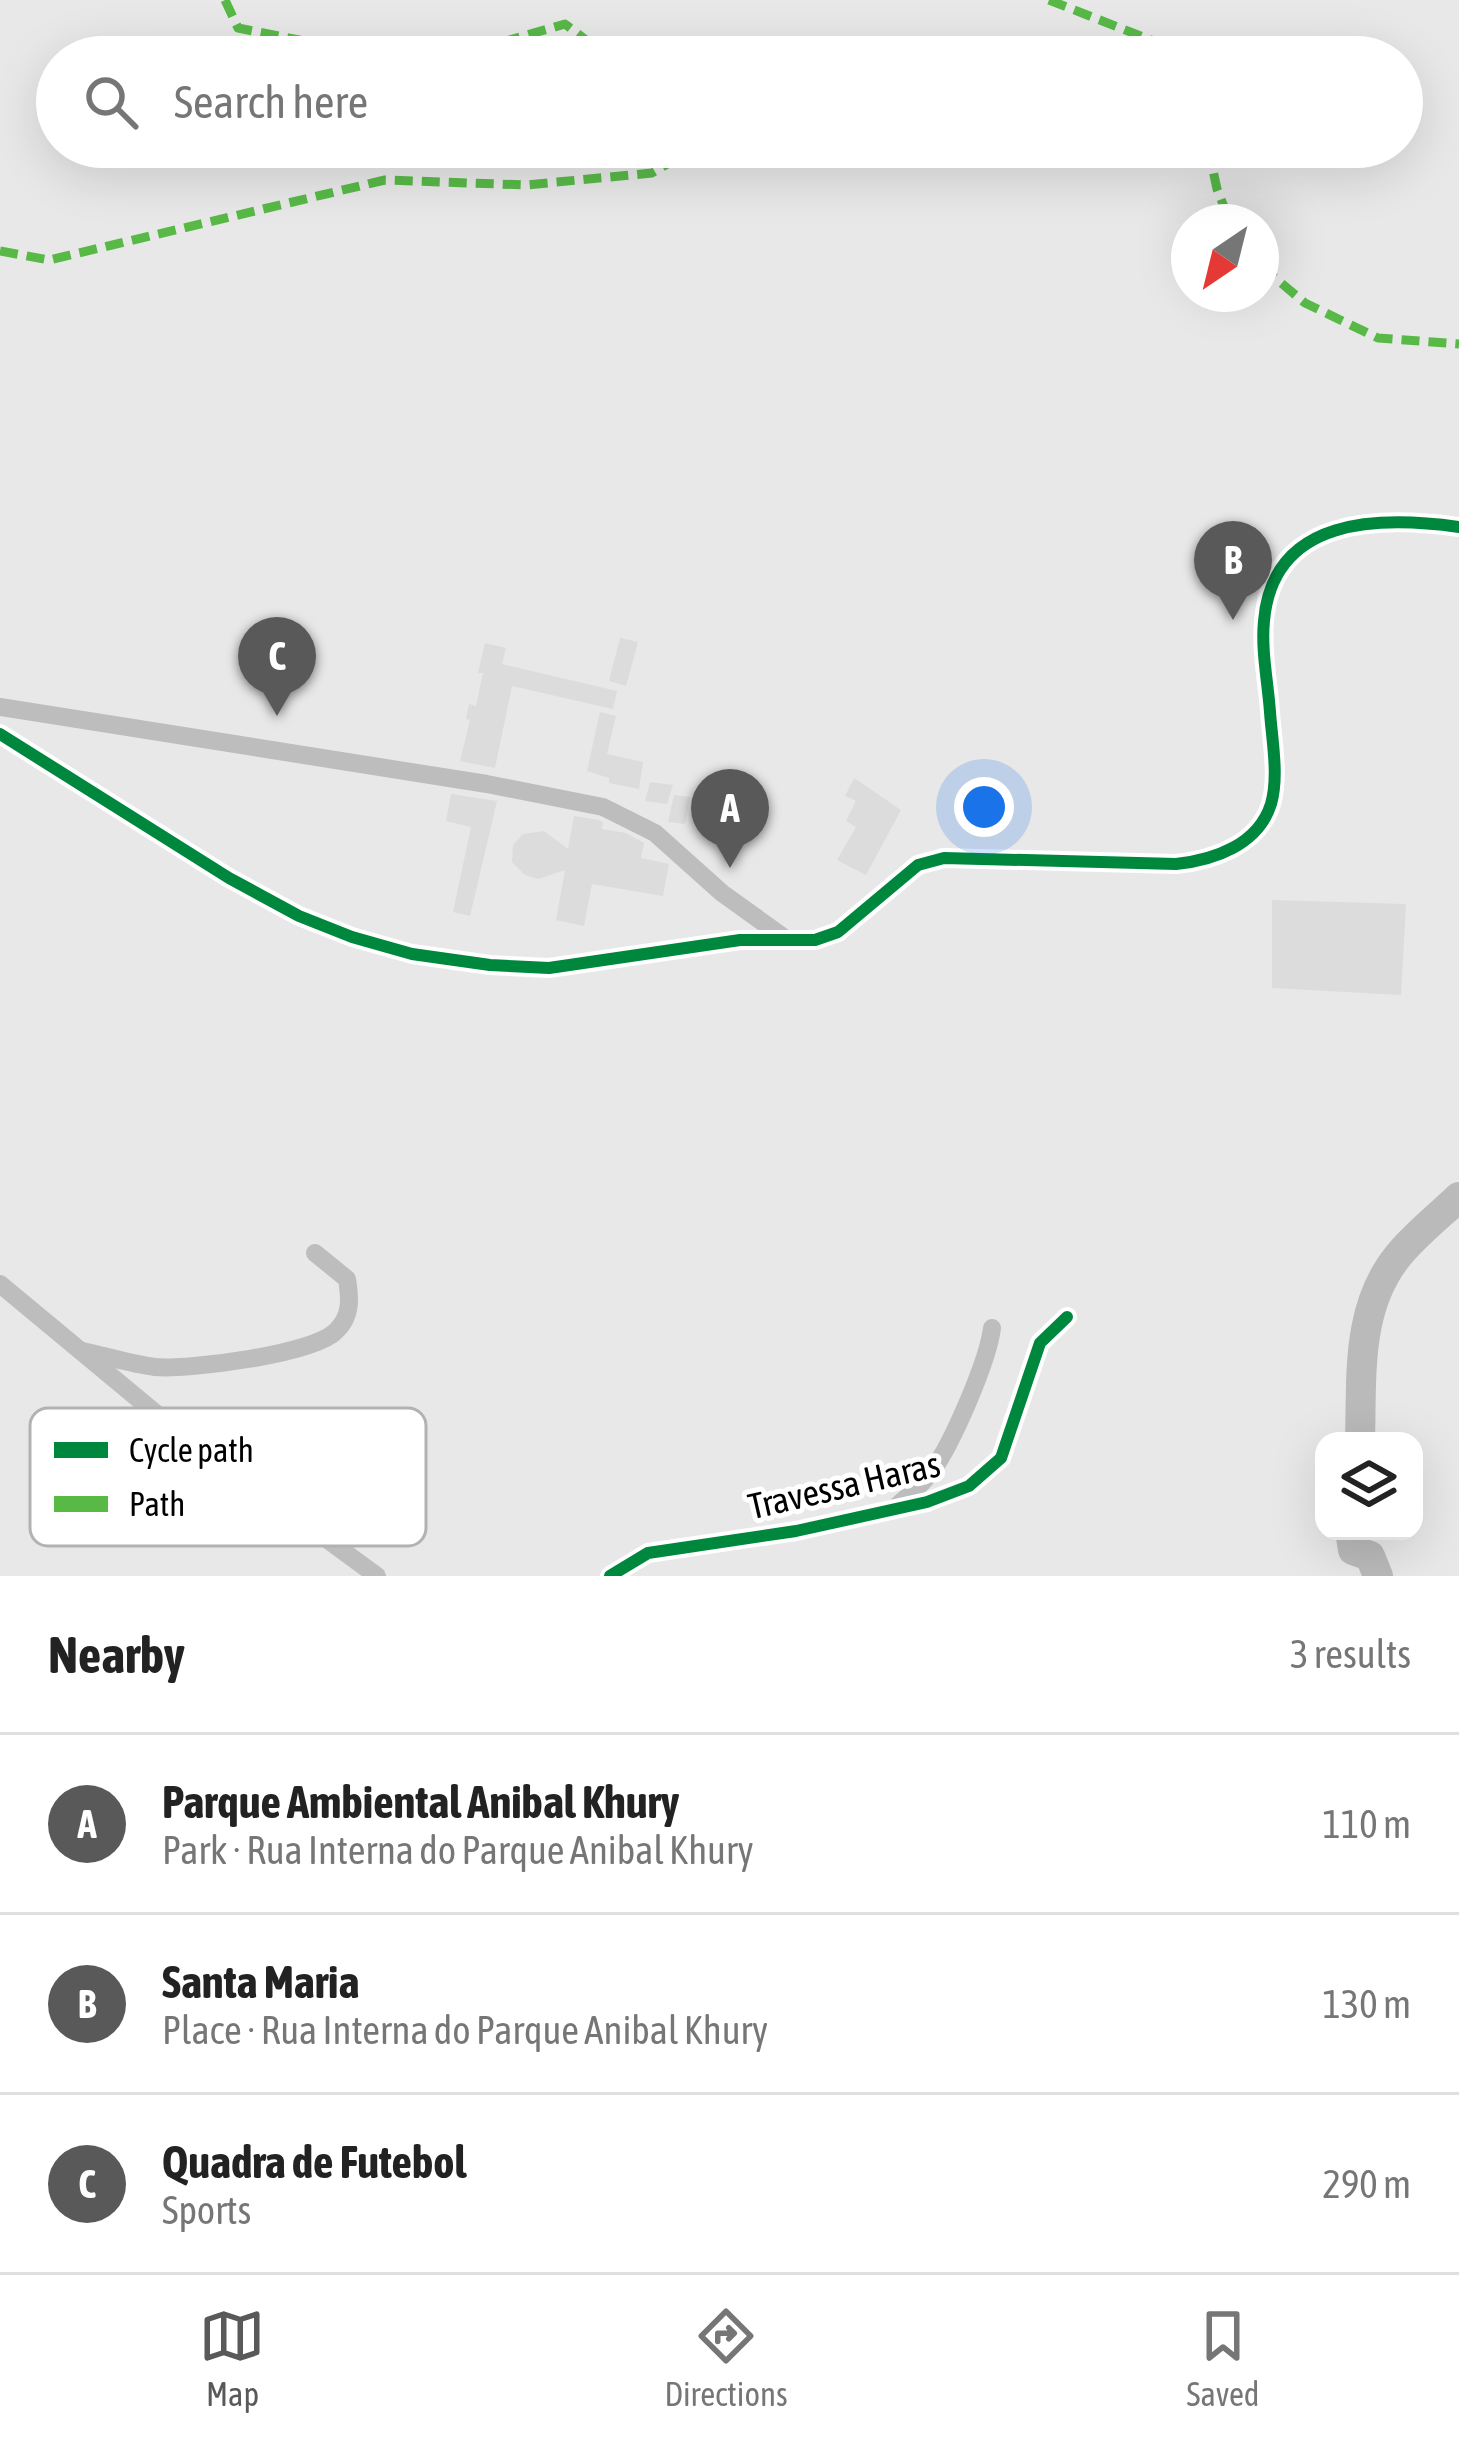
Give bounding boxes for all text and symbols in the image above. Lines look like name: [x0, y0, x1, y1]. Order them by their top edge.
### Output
search box: [36, 36, 1423, 168]
icon: search: [78, 69, 144, 135]
text: Search here: [174, 76, 368, 128]
north arrow: [1171, 204, 1279, 312]
pin: B: [1194, 521, 1272, 620]
pin: C: [238, 617, 316, 716]
pin: A: [691, 769, 769, 868]
your location: [954, 777, 1014, 837]
legend: [30, 1408, 426, 1546]
text: Cycle path: [129, 1431, 254, 1469]
map controls: [1315, 1432, 1423, 1540]
button: layers: [1315, 1432, 1423, 1540]
street label: Travessa Haras: [744, 1443, 944, 1527]
text: Path: [129, 1485, 185, 1523]
text: Nearby: [48, 1625, 185, 1684]
text: 3 results: [1290, 1632, 1411, 1676]
text: Parque Ambiental Anibal Khury: [162, 1776, 679, 1828]
text: A: [77, 1802, 97, 1846]
text: 110 m: [1323, 1802, 1411, 1846]
text: Park · Rua Interna do Parque Anibal Khury: [162, 1828, 754, 1872]
text: Santa Maria: [162, 1956, 359, 2008]
text: B: [78, 1982, 96, 2026]
text: 130 m: [1323, 1982, 1411, 2026]
text: Place · Rua Interna do Parque Anibal Khury: [162, 2008, 768, 2052]
text: Quadra de Futebol: [162, 2136, 466, 2188]
text: C: [78, 2162, 96, 2206]
text: 290 m: [1323, 2162, 1411, 2206]
text: Sports: [162, 2188, 251, 2232]
tab: Map: [199, 2303, 265, 2413]
tab: Directions: [664, 2303, 788, 2413]
tab: Saved: [1187, 2303, 1259, 2413]

